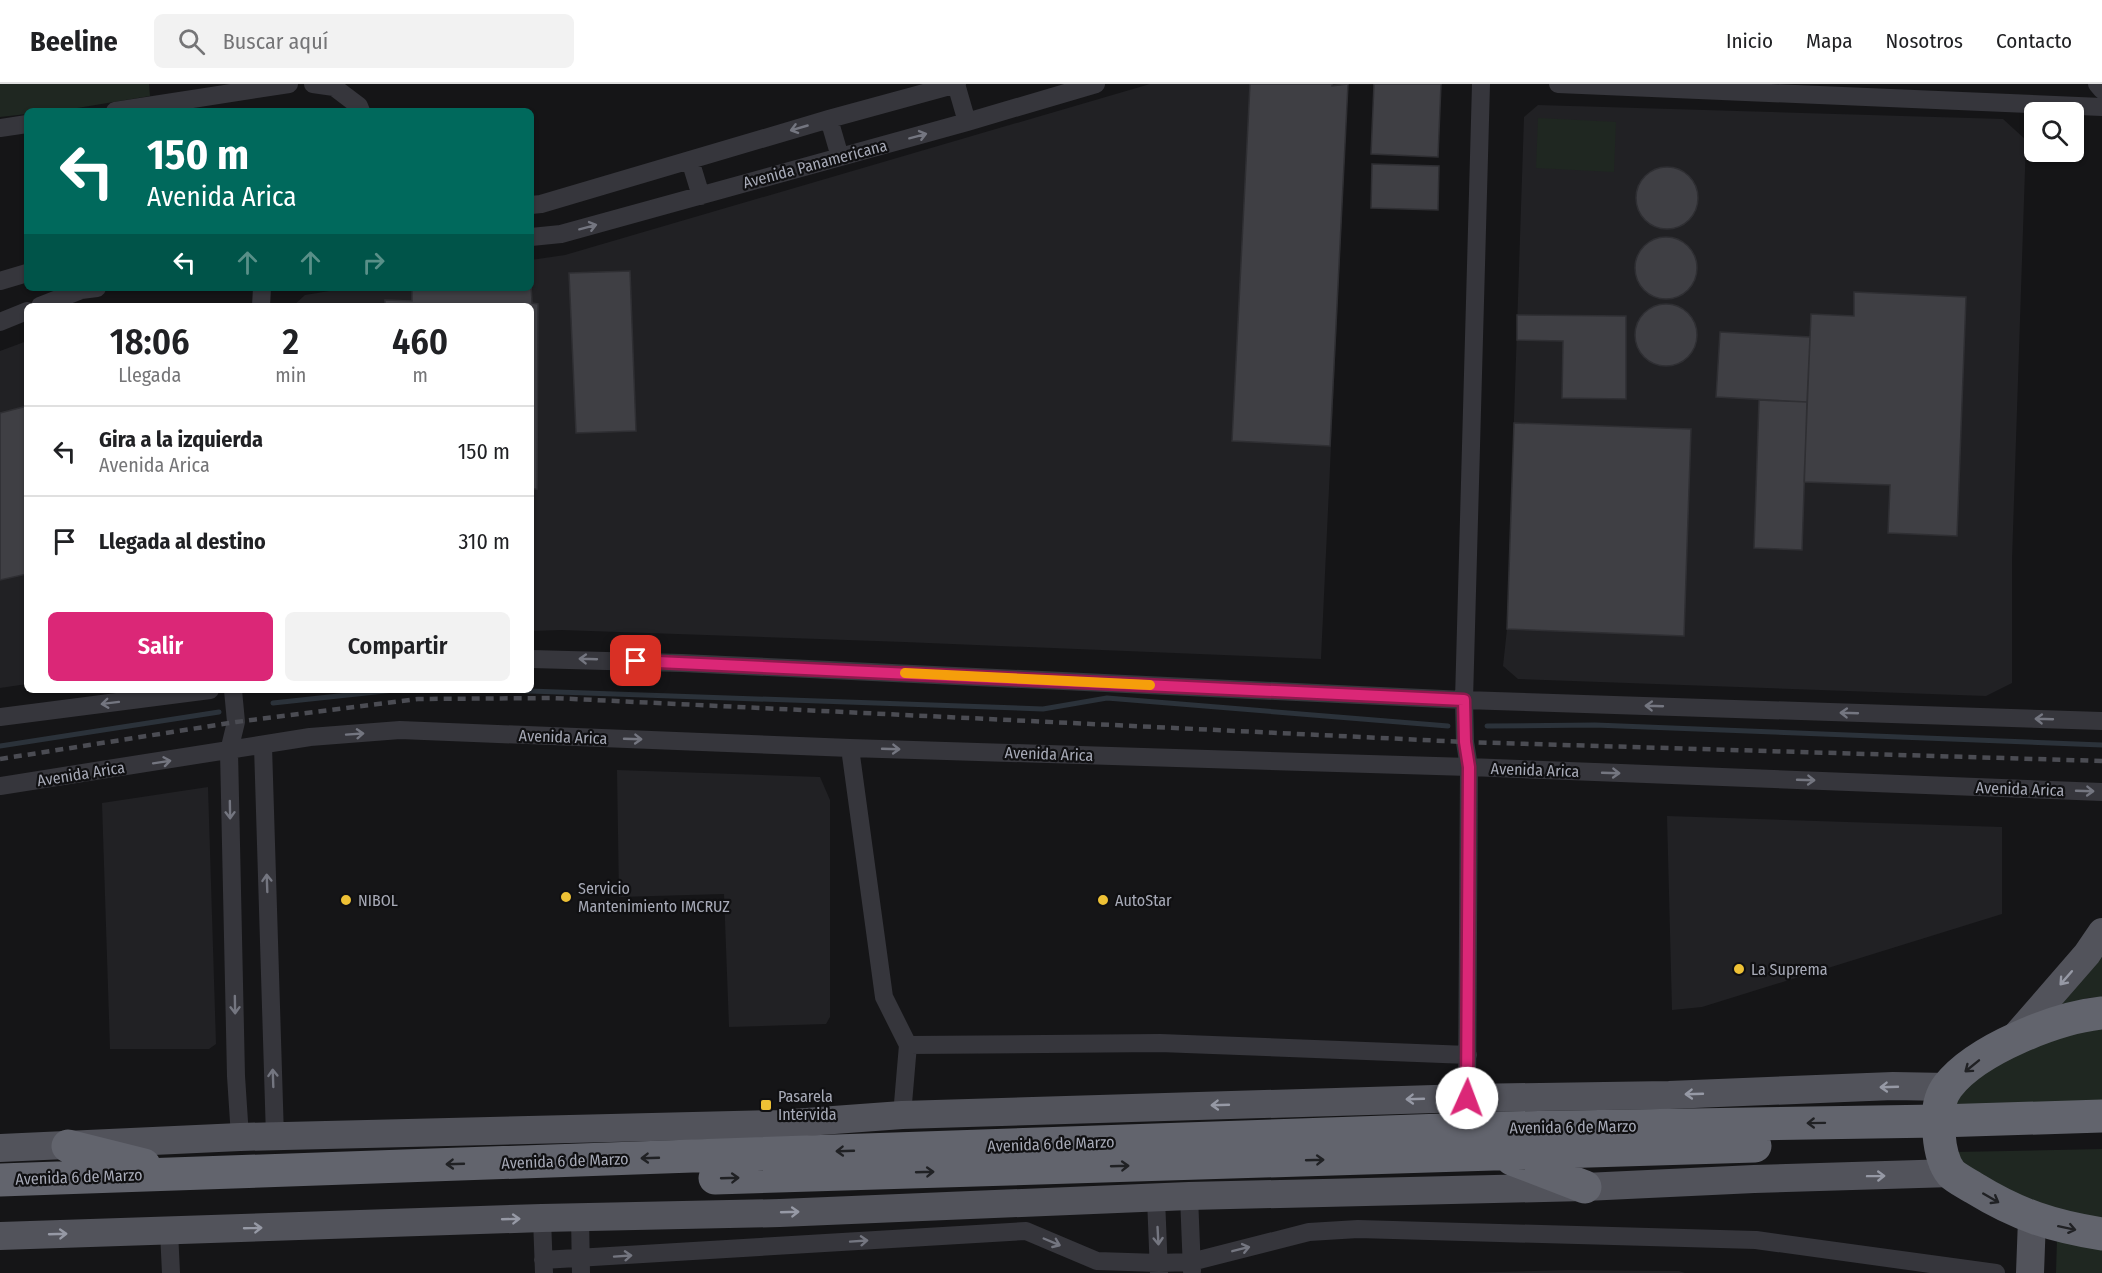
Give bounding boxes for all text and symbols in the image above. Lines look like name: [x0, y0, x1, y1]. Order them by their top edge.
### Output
search box: [154, 14, 574, 68]
text: Beeline: [30, 25, 118, 58]
icon: search: [175, 25, 208, 58]
text: Buscar aquí: [223, 28, 328, 55]
text: Inicio: [1726, 28, 1773, 54]
text: Mapa: [1806, 28, 1853, 54]
text: Nosotros: [1886, 28, 1963, 54]
text: Contacto: [1996, 28, 2072, 54]
map controls: [2024, 102, 2084, 162]
button: search: [2024, 102, 2084, 162]
one-way arrow: [790, 122, 809, 134]
text: 150 m: [147, 130, 249, 180]
one-way arrow: [908, 130, 927, 141]
icon: left: [48, 132, 126, 210]
street label: Avenida Panamericana: [741, 136, 889, 192]
text: Avenida Arica: [147, 181, 296, 213]
one-way arrow: [578, 220, 597, 232]
icon: left: [168, 246, 201, 279]
icon: ahead: [231, 246, 264, 279]
icon: ahead: [294, 246, 327, 279]
icon: right: [357, 246, 390, 279]
text: 18:06: [110, 320, 190, 364]
text: 2: [283, 320, 299, 364]
text: 460: [392, 320, 448, 364]
text: Llegada: [118, 363, 181, 387]
text: min: [275, 363, 306, 387]
text: m: [412, 363, 428, 387]
text: Gira a la izquierda: [99, 426, 263, 453]
icon: left: [48, 435, 81, 468]
text: 150 m: [458, 438, 510, 465]
text: Avenida Arica: [99, 453, 210, 477]
icon: arrive: [48, 525, 81, 558]
text: Llegada al destino: [99, 528, 266, 555]
text: 310 m: [458, 528, 510, 555]
button: Salir: [48, 612, 273, 681]
button: Compartir: [285, 612, 510, 681]
pin: [610, 635, 661, 686]
icon: arrive: [619, 644, 652, 677]
one-way arrow: [578, 654, 598, 665]
one-way arrow: [101, 698, 121, 709]
one-way arrow: [1644, 701, 1664, 712]
one-way arrow: [1839, 707, 1859, 718]
one-way arrow: [2034, 714, 2054, 725]
street label: Avenida Arica: [518, 726, 608, 748]
one-way arrow: [344, 728, 364, 739]
one-way arrow: [623, 734, 643, 745]
one-way arrow: [881, 743, 901, 755]
street label: Avenida Arica: [1004, 743, 1094, 765]
one-way arrow: [151, 756, 171, 767]
street label: Avenida Arica: [36, 758, 126, 790]
street label: Avenida Arica: [1490, 759, 1580, 781]
one-way arrow: [1600, 767, 1620, 778]
one-way arrow: [1795, 775, 1815, 786]
street label: Avenida Arica: [1975, 778, 2065, 800]
one-way arrow: [2074, 786, 2094, 797]
one-way arrow: [225, 799, 236, 819]
one-way arrow: [261, 874, 273, 894]
place label: Servicio Mantenimiento IMCRUZ: [578, 879, 730, 916]
marker: Servicio Mantenimiento IMCRUZ: [559, 890, 573, 904]
place label: NIBOL: [358, 891, 398, 910]
place label: AutoStar: [1115, 891, 1172, 910]
marker: NIBOL: [339, 893, 353, 907]
marker: AutoStar: [1096, 893, 1110, 907]
place label: La Suprema: [1751, 960, 1828, 979]
marker: La Suprema: [1732, 962, 1746, 976]
one-way arrow: [2059, 970, 2073, 985]
one-way arrow: [229, 994, 241, 1014]
one-way arrow: [1964, 1059, 1980, 1072]
position arrow: [1435, 1066, 1499, 1130]
one-way arrow: [268, 1069, 279, 1089]
one-way arrow: [1880, 1081, 1900, 1092]
place label: Pasarela Intervida: [778, 1087, 837, 1124]
one-way arrow: [1685, 1089, 1705, 1100]
one-way arrow: [1406, 1094, 1426, 1105]
marker: Pasarela Intervida: [759, 1098, 773, 1112]
one-way arrow: [1211, 1100, 1231, 1111]
street label: Avenida 6 de Marzo: [1509, 1116, 1637, 1138]
one-way arrow: [1807, 1117, 1827, 1129]
street label: Avenida 6 de Marzo: [987, 1132, 1115, 1156]
one-way arrow: [835, 1145, 855, 1157]
street label: Avenida 6 de Marzo: [501, 1149, 629, 1173]
one-way arrow: [640, 1152, 660, 1163]
one-way arrow: [1304, 1154, 1324, 1166]
one-way arrow: [445, 1159, 465, 1170]
one-way arrow: [1109, 1160, 1129, 1172]
street label: Avenida 6 de Marzo: [15, 1165, 143, 1189]
one-way arrow: [915, 1166, 935, 1178]
one-way arrow: [1865, 1170, 1885, 1181]
one-way arrow: [720, 1172, 740, 1184]
one-way arrow: [1982, 1192, 1999, 1204]
one-way arrow: [780, 1207, 800, 1218]
one-way arrow: [501, 1213, 521, 1225]
one-way arrow: [243, 1222, 263, 1233]
one-way arrow: [2057, 1223, 2076, 1234]
one-way arrow: [1152, 1225, 1163, 1245]
one-way arrow: [48, 1229, 68, 1240]
one-way arrow: [849, 1236, 869, 1247]
one-way arrow: [1042, 1237, 1060, 1248]
one-way arrow: [1231, 1243, 1250, 1254]
one-way arrow: [612, 1250, 632, 1261]

